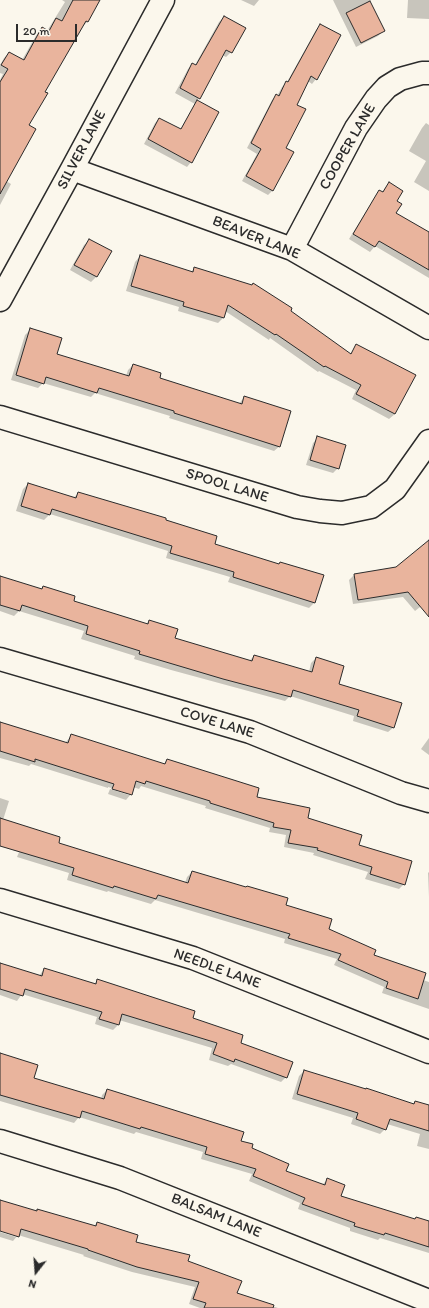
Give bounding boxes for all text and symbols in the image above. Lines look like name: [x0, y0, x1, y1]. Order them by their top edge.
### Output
scale bar: [18, 16, 79, 42]
text: 20 m: [23, 24, 50, 38]
street label: COOPER LANE: [316, 101, 380, 193]
street label: SILVER LANE: [54, 107, 110, 193]
street label: BEAVER LANE: [210, 212, 302, 264]
street label: SPOOL LANE: [184, 465, 270, 507]
street label: COVE LANE: [178, 703, 256, 743]
street label: NEEDLE LANE: [171, 945, 263, 993]
street label: BALSAM LANE: [168, 1190, 264, 1242]
north arrow: [16, 1252, 56, 1292]
text: N: [27, 1277, 38, 1291]

